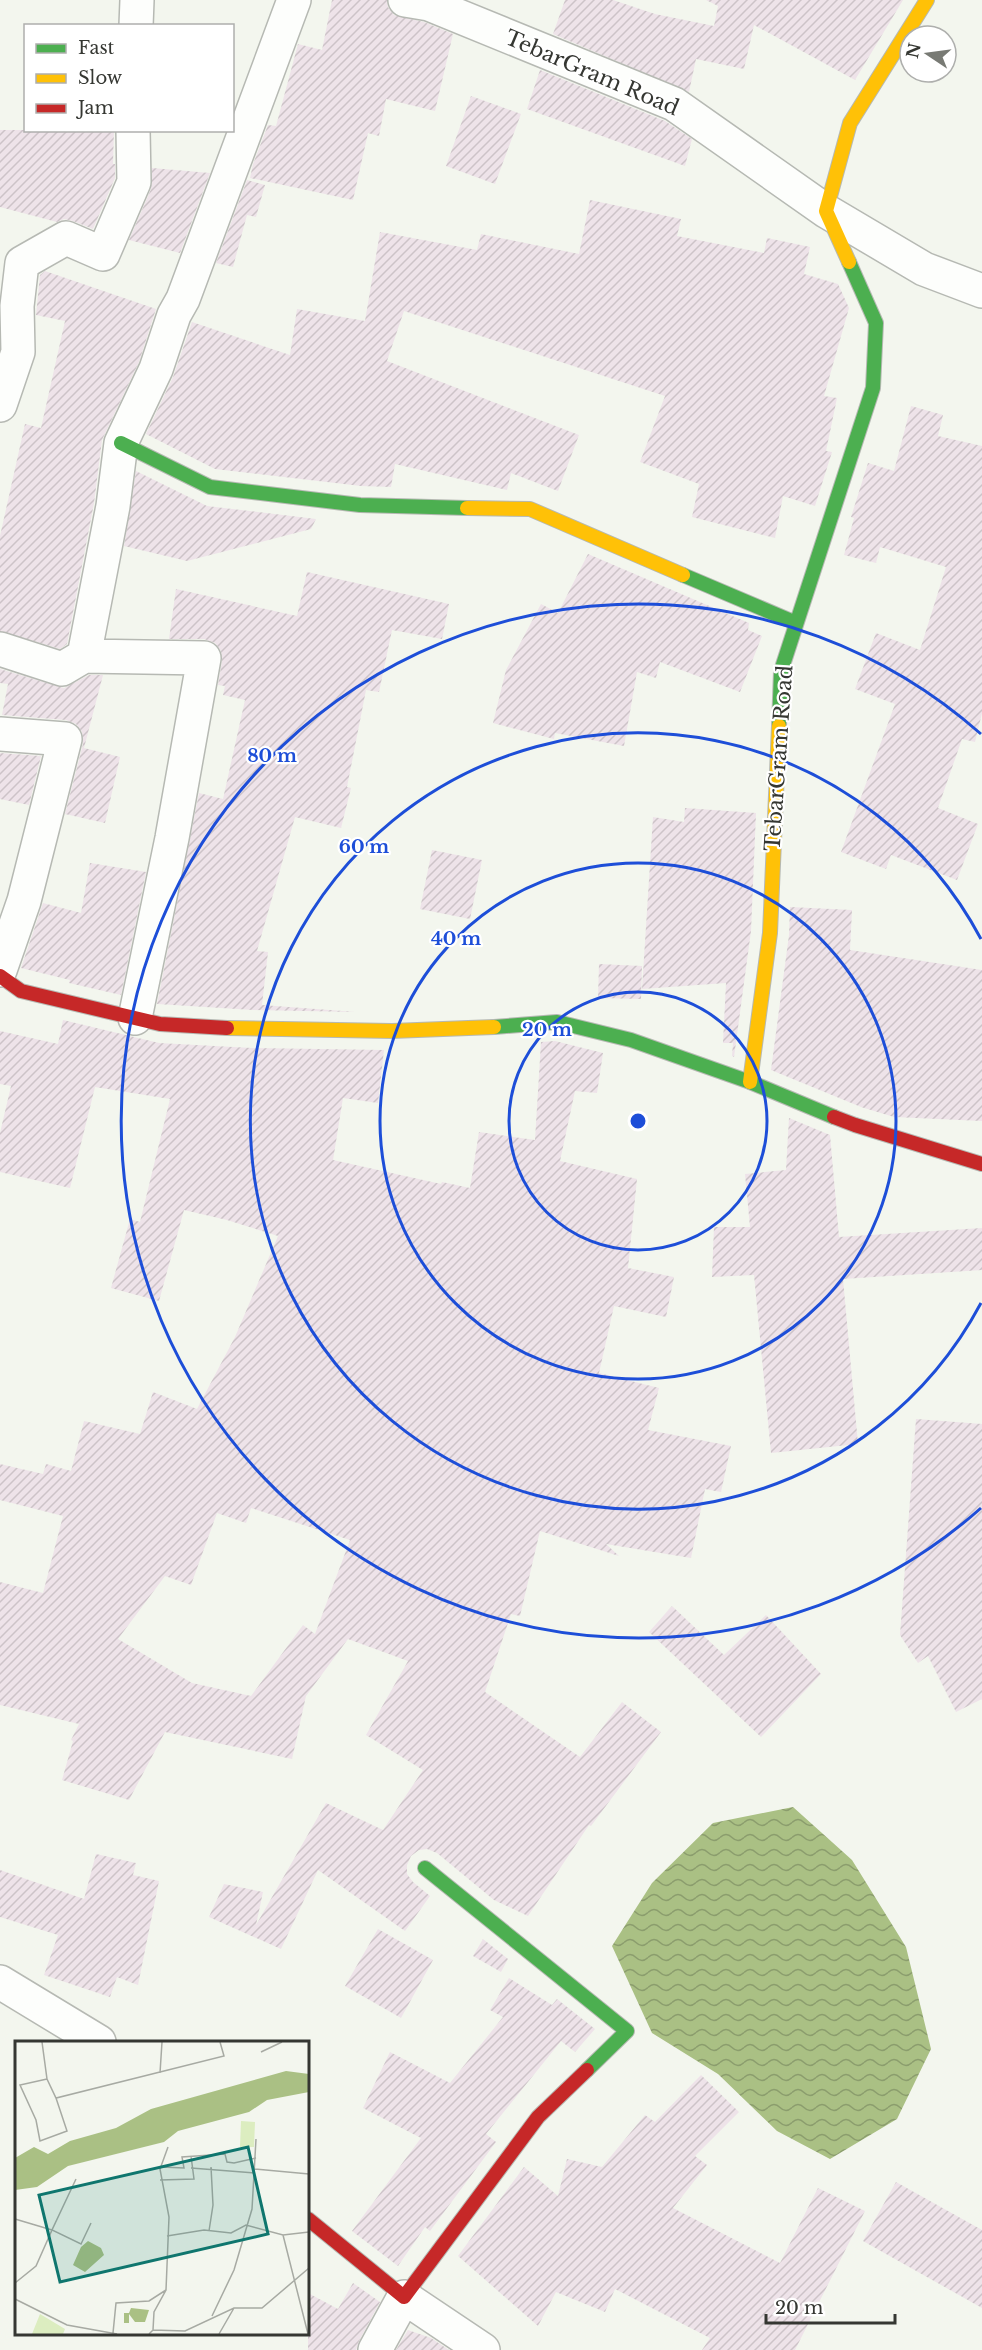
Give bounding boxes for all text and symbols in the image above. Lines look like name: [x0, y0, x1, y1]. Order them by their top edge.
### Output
legend: [24, 24, 234, 132]
north arrow: [898, 24, 958, 84]
street label: TebarGram Road: [501, 25, 683, 121]
text: Fast: [78, 37, 115, 59]
text: N: [902, 41, 925, 60]
text: Slow: [78, 67, 123, 89]
text: Jam: [76, 97, 114, 119]
street label: TebarGram Road: [760, 664, 798, 852]
text: 80 m: [247, 745, 297, 767]
text: 60 m: [339, 836, 389, 858]
text: 40 m: [431, 928, 481, 950]
text: 20 m: [522, 1019, 572, 1041]
centre of rings: [628, 1111, 648, 1131]
inset map: [15, 2041, 309, 2335]
scale bar: [766, 2287, 895, 2325]
text: 20 m: [775, 2297, 823, 2319]

